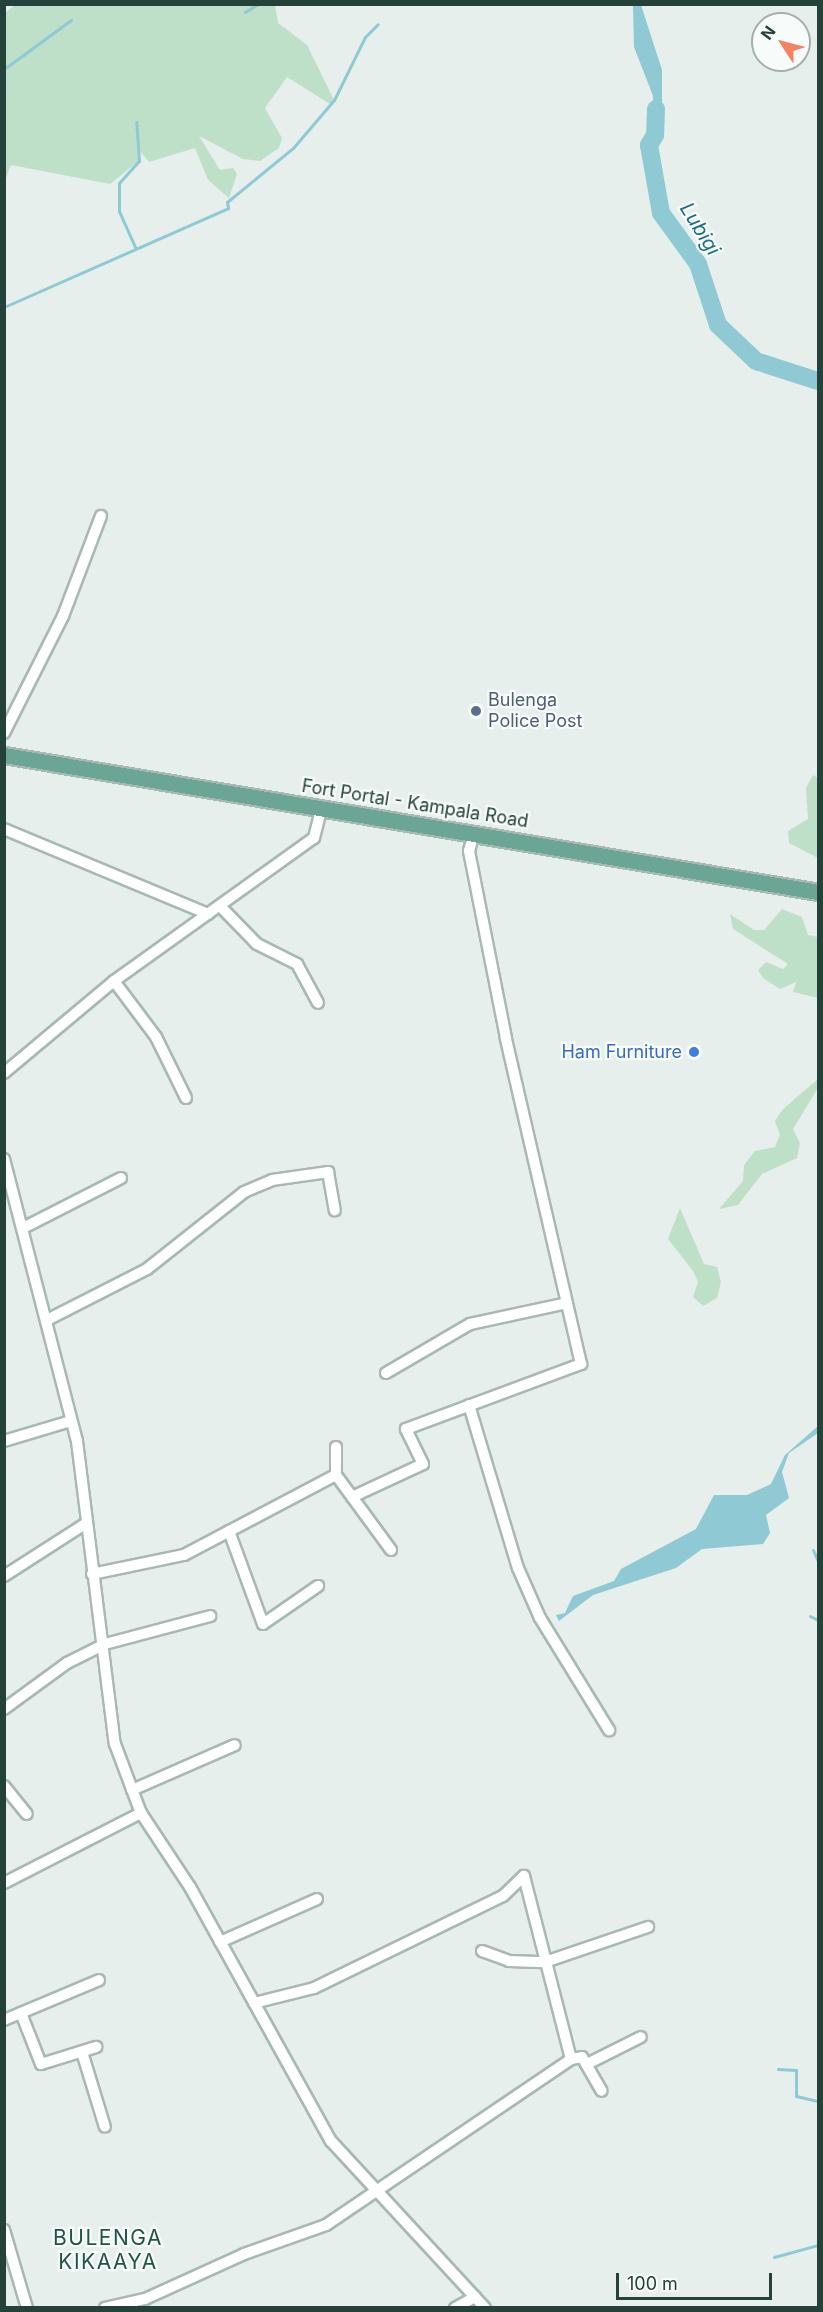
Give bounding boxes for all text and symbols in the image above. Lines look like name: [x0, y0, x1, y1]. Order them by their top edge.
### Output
north arrow: [751, 12, 811, 72]
text: N: [756, 22, 780, 43]
water label: Lubigi: [675, 198, 725, 260]
place label: Bulenga Police Post: [488, 690, 582, 732]
marker: Bulenga Police Post: [469, 704, 483, 718]
street label: Fort Portal - Kampala Road: [300, 775, 530, 833]
place label: Ham Furniture: [561, 1041, 682, 1063]
marker: Ham Furniture: [687, 1045, 701, 1059]
district label: BULENGA KIKAAYA: [53, 2225, 163, 2275]
scale bar: [619, 2261, 775, 2299]
text: 100 m: [627, 2273, 678, 2294]

